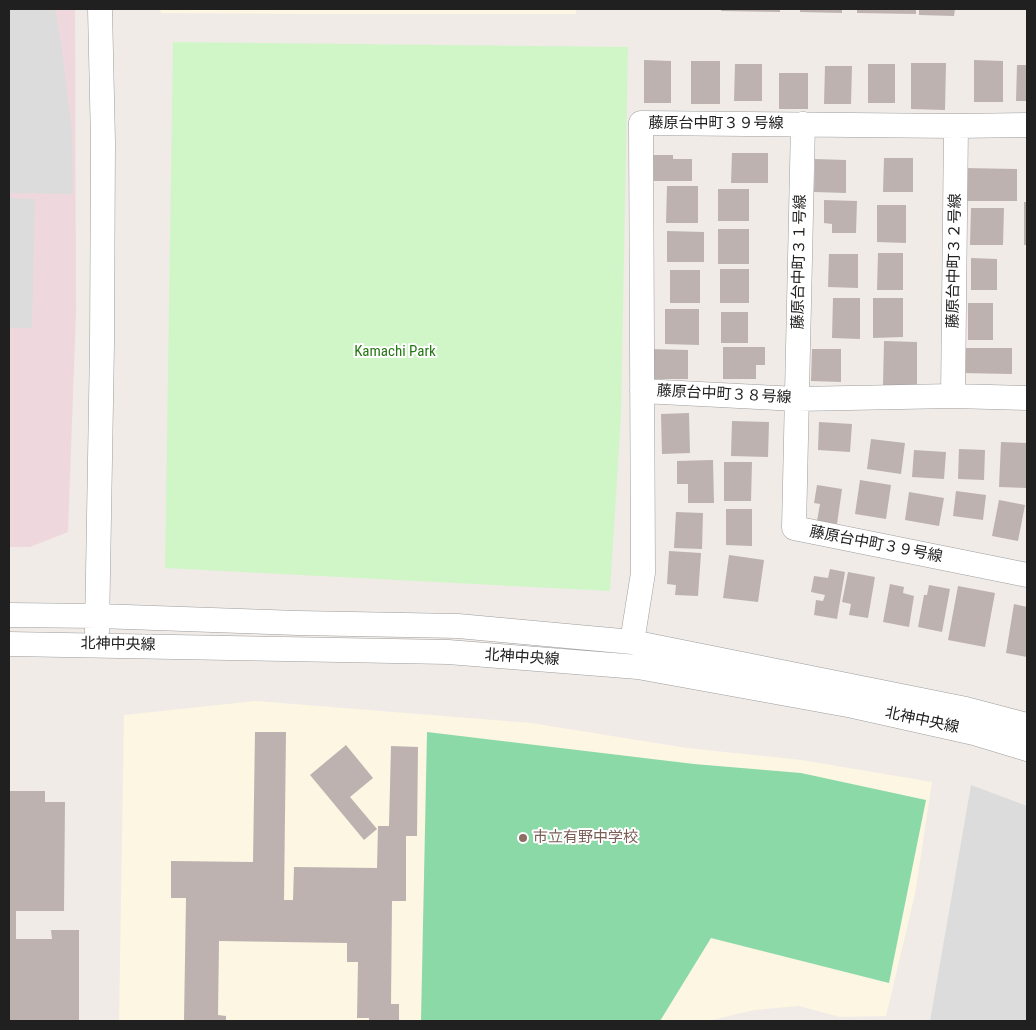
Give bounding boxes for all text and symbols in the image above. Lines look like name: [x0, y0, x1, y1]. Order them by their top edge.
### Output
street label: 藤原台中町３９号線: [649, 115, 783, 133]
street label: 藤原台中町３２号線: [945, 193, 965, 329]
street label: 藤原台中町３１号線: [790, 194, 810, 330]
park label: Kamachi Park: [354, 343, 436, 361]
street label: 藤原台中町３８号線: [656, 382, 792, 408]
street label: 藤原台中町３９号線: [808, 523, 944, 567]
street label: 北神中央線: [80, 635, 156, 655]
street label: 北神中央線: [484, 646, 560, 670]
street label: 北神中央線: [883, 704, 961, 738]
place label: 市立有野中学校: [533, 829, 638, 847]
marker: 市立有野中学校: [517, 832, 529, 844]

